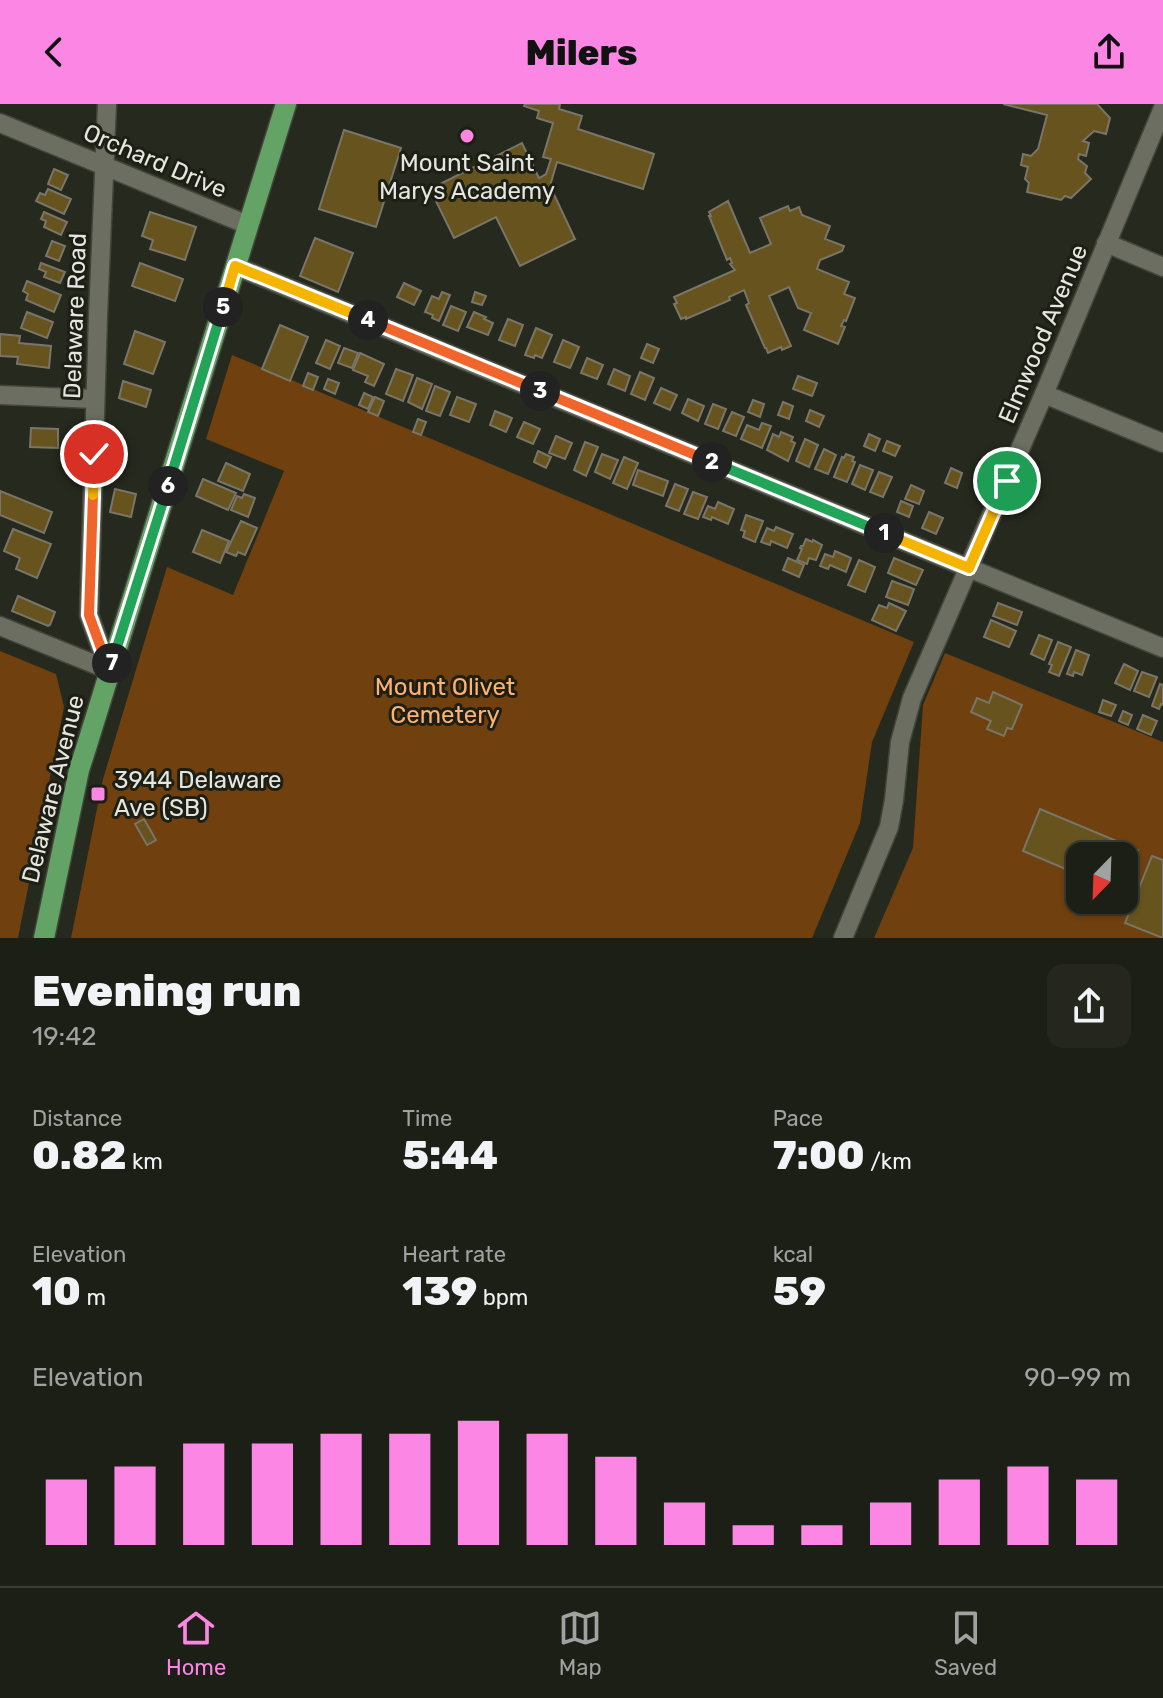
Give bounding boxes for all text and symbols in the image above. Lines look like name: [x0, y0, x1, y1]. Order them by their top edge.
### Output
icon: back: [32, 30, 76, 74]
icon: share: [1087, 30, 1131, 74]
text: Milers: [525, 31, 638, 74]
street label: Orchard Drive: [79, 118, 231, 204]
marker: Mount Saint Marys Academy: [458, 127, 476, 145]
place label: Mount Saint Marys Academy: [379, 149, 555, 205]
street label: Delaware Road: [58, 232, 92, 400]
street label: Elmwood Avenue: [993, 240, 1093, 428]
pin: 5: [203, 287, 243, 327]
text: 5: [216, 293, 230, 320]
pin: 4: [348, 300, 388, 340]
text: 4: [360, 306, 376, 333]
pin: 3: [520, 371, 560, 411]
text: 3: [533, 377, 547, 404]
pin: [60, 420, 128, 488]
icon: check: [72, 432, 116, 476]
pin: 2: [692, 442, 732, 482]
pin: [973, 447, 1041, 515]
text: 2: [705, 448, 719, 475]
icon: arrive: [985, 459, 1029, 503]
pin: 6: [148, 466, 188, 506]
text: 6: [161, 472, 175, 499]
pin: 1: [864, 513, 904, 553]
text: 1: [879, 519, 889, 546]
pin: 7: [92, 643, 132, 683]
text: 7: [106, 649, 118, 676]
park label: Mount Olivet Cemetery: [375, 673, 515, 729]
street label: Delaware Avenue: [16, 692, 90, 886]
place label: 3944 Delaware Ave (SB): [114, 766, 281, 822]
marker: 3944 Delaware Ave (SB): [89, 785, 107, 803]
north arrow: [1066, 842, 1138, 914]
map controls: [1066, 842, 1138, 914]
button: share: [1047, 964, 1131, 1048]
text: Evening run: [32, 965, 301, 1017]
text: 19:42: [32, 1021, 97, 1052]
text: Distance: [32, 1105, 122, 1132]
text: Time: [402, 1105, 452, 1132]
text: Pace: [773, 1105, 823, 1132]
text: 0.82: [32, 1132, 127, 1179]
text: 5:44: [402, 1132, 498, 1179]
text: 7:00: [773, 1132, 865, 1179]
text: km: [127, 1148, 163, 1175]
text: /km: [865, 1148, 912, 1175]
text: Elevation: [32, 1241, 126, 1268]
text: Heart rate: [402, 1241, 506, 1268]
text: kcal: [773, 1241, 813, 1268]
text: 10: [32, 1268, 81, 1315]
text: 139: [402, 1268, 477, 1315]
text: 59: [773, 1268, 826, 1315]
text: m: [81, 1284, 106, 1311]
text: bpm: [477, 1284, 528, 1311]
text: Elevation: [32, 1362, 143, 1393]
text: 90–99 m: [1024, 1362, 1131, 1393]
tab: Home: [166, 1606, 226, 1681]
tab: Map: [558, 1606, 602, 1681]
tab: Saved: [934, 1606, 997, 1681]

